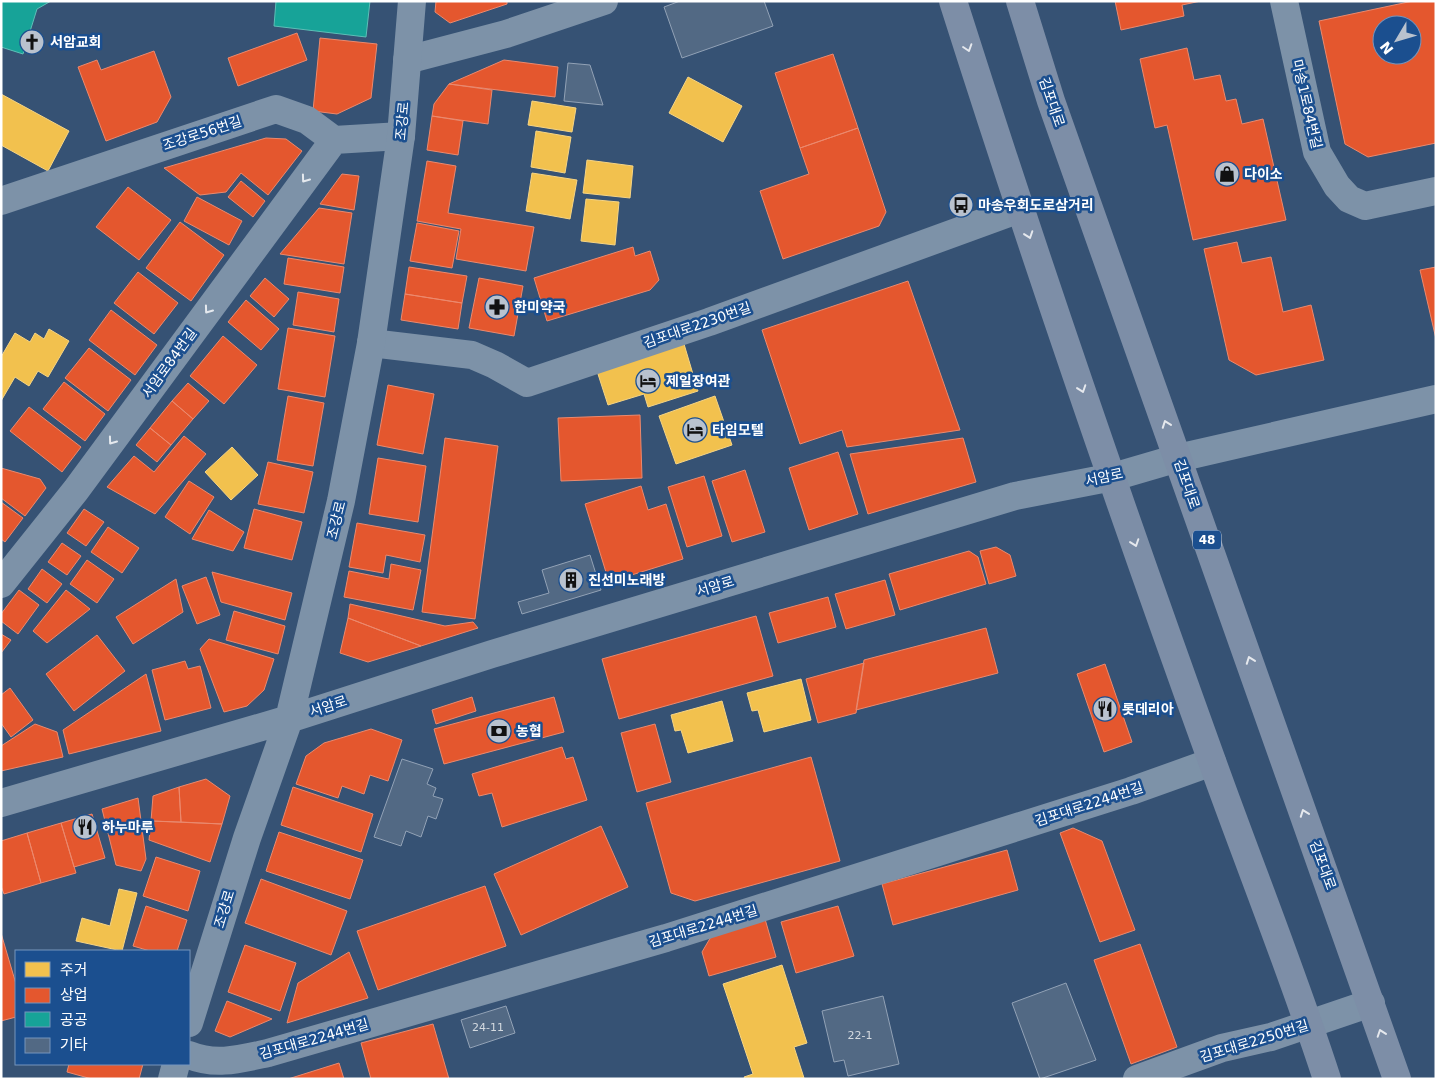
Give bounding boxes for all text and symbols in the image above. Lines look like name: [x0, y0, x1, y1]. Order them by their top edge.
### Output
north arrow: [1372, 15, 1422, 65]
church icon: 서암교회: [19, 29, 45, 55]
place label: 서암교회: [50, 34, 102, 50]
text: N: [1377, 38, 1397, 58]
one-way arrow: [962, 43, 972, 51]
street label: 마송1로84번길: [1289, 58, 1325, 150]
street label: 김포대로: [1036, 75, 1068, 129]
street label: 조강로: [392, 101, 412, 141]
street label: 조강로56번길: [160, 113, 244, 153]
shop icon: 다이소: [1214, 161, 1240, 187]
place label: 다이소: [1244, 166, 1283, 182]
one-way arrow: [302, 173, 311, 183]
bus stop icon: 마송우회도로삼거리: [948, 192, 974, 218]
place label: 마송우회도로삼거리: [978, 197, 1094, 213]
one-way arrow: [1023, 231, 1033, 239]
pharmacy icon: 한미약국: [484, 294, 510, 320]
place label: 한미약국: [514, 299, 566, 315]
street label: 김포대로2230번길: [641, 299, 753, 351]
one-way arrow: [206, 304, 214, 313]
street label: 서암로84번길: [138, 325, 200, 401]
hotel icon: 제일장여관: [635, 368, 661, 394]
place label: 제일장여관: [666, 373, 731, 389]
one-way arrow: [1076, 384, 1086, 393]
hotel icon: 타임모텔: [682, 417, 708, 443]
one-way arrow: [1162, 421, 1172, 429]
place label: 타임모텔: [712, 422, 764, 438]
one-way arrow: [110, 435, 118, 444]
street label: 김포대로: [1171, 457, 1203, 511]
street label: 서암로: [1083, 465, 1125, 489]
street label: 조강로: [324, 499, 348, 541]
road number: 48: [1193, 530, 1221, 550]
one-way arrow: [1129, 538, 1139, 546]
building icon: 진선미노래방: [558, 567, 584, 593]
place label: 진선미노래방: [588, 572, 665, 588]
street label: 서암로: [694, 573, 736, 599]
one-way arrow: [1246, 656, 1256, 665]
street label: 서암로: [307, 692, 349, 720]
restaurant icon: 롯데리아: [1092, 696, 1118, 722]
place label: 롯데리아: [1122, 701, 1174, 717]
bank icon: 농협: [486, 718, 512, 744]
place label: 농협: [516, 723, 542, 739]
street label: 김포대로2244번길: [1033, 779, 1145, 829]
one-way arrow: [1300, 809, 1310, 818]
restaurant icon: 하누마루: [72, 814, 98, 840]
place label: 하누마루: [102, 819, 154, 835]
street label: 김포대로: [1307, 838, 1339, 892]
street label: 조강로: [211, 888, 237, 930]
street label: 김포대로2244번길: [647, 902, 759, 950]
legend: [15, 950, 190, 1065]
text: 주거: [60, 961, 88, 979]
text: 상업: [60, 986, 88, 1004]
text: 공공: [60, 1011, 88, 1029]
street label: 김포대로2244번길: [258, 1016, 370, 1062]
street label: 김포대로2250번길: [1198, 1017, 1310, 1065]
house number: 24-11: [472, 1021, 504, 1034]
house number: 22-1: [848, 1029, 872, 1042]
one-way arrow: [1377, 1029, 1387, 1037]
text: 기타: [60, 1036, 88, 1054]

